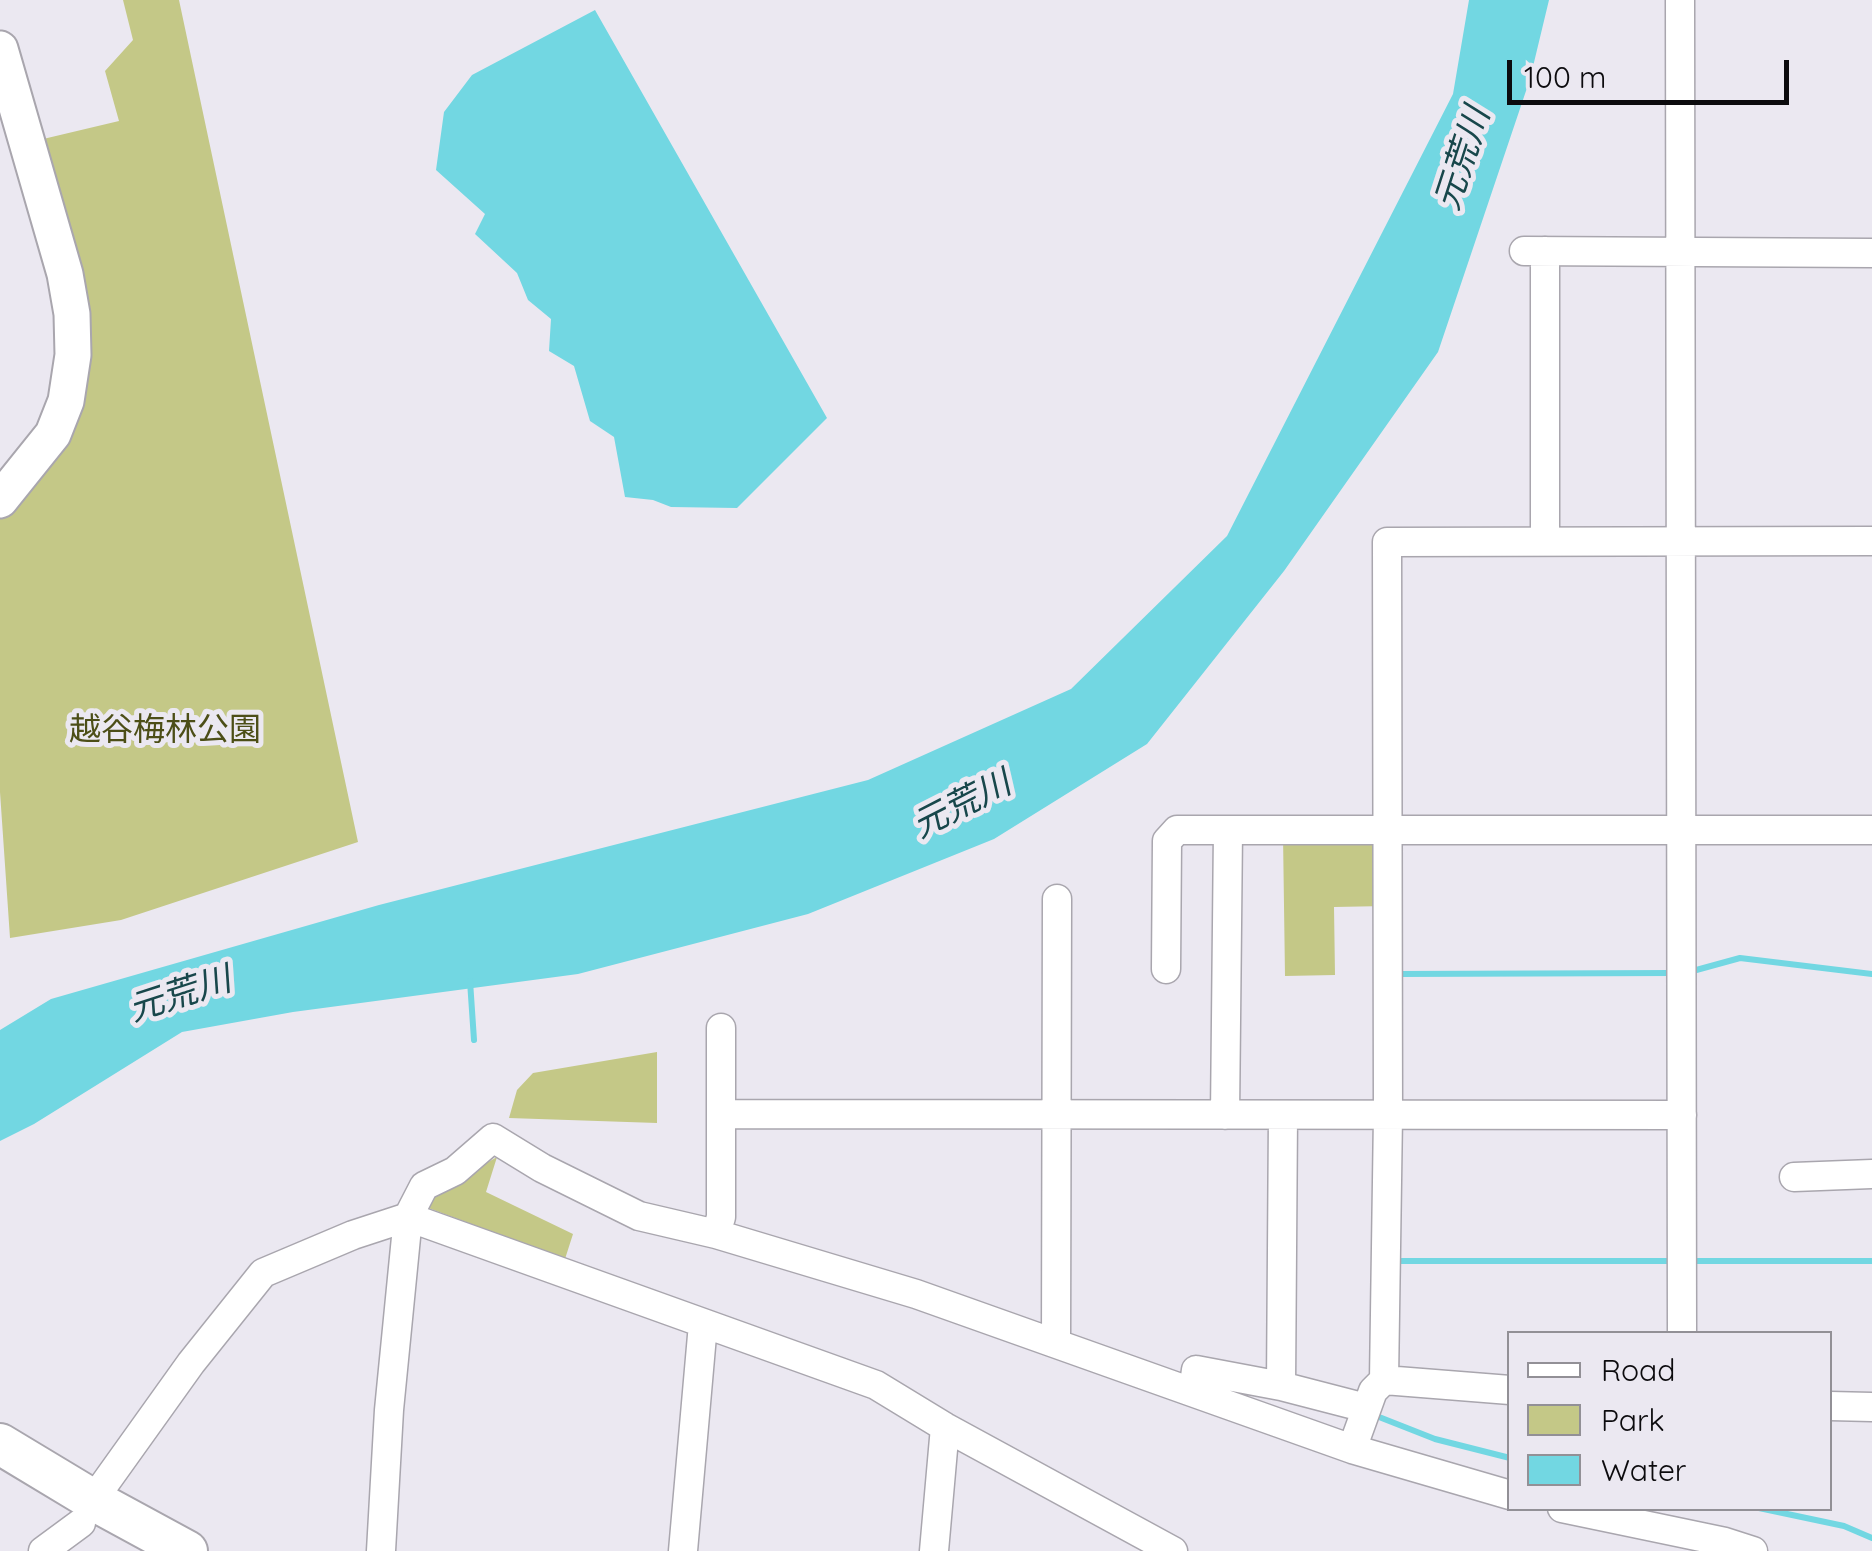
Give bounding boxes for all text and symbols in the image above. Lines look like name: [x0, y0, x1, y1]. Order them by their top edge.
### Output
scale bar: [1512, 40, 1794, 102]
text: 100 m: [1524, 58, 1606, 96]
water label: 元荒川: [1427, 103, 1499, 215]
park label: 越谷梅林公園: [69, 711, 261, 749]
water label: 元荒川: [906, 762, 1018, 848]
water label: 元荒川: [124, 959, 236, 1031]
legend: [1507, 1331, 1832, 1511]
text: Road: [1601, 1351, 1675, 1389]
text: Park: [1601, 1401, 1665, 1439]
text: Water: [1601, 1451, 1686, 1489]

